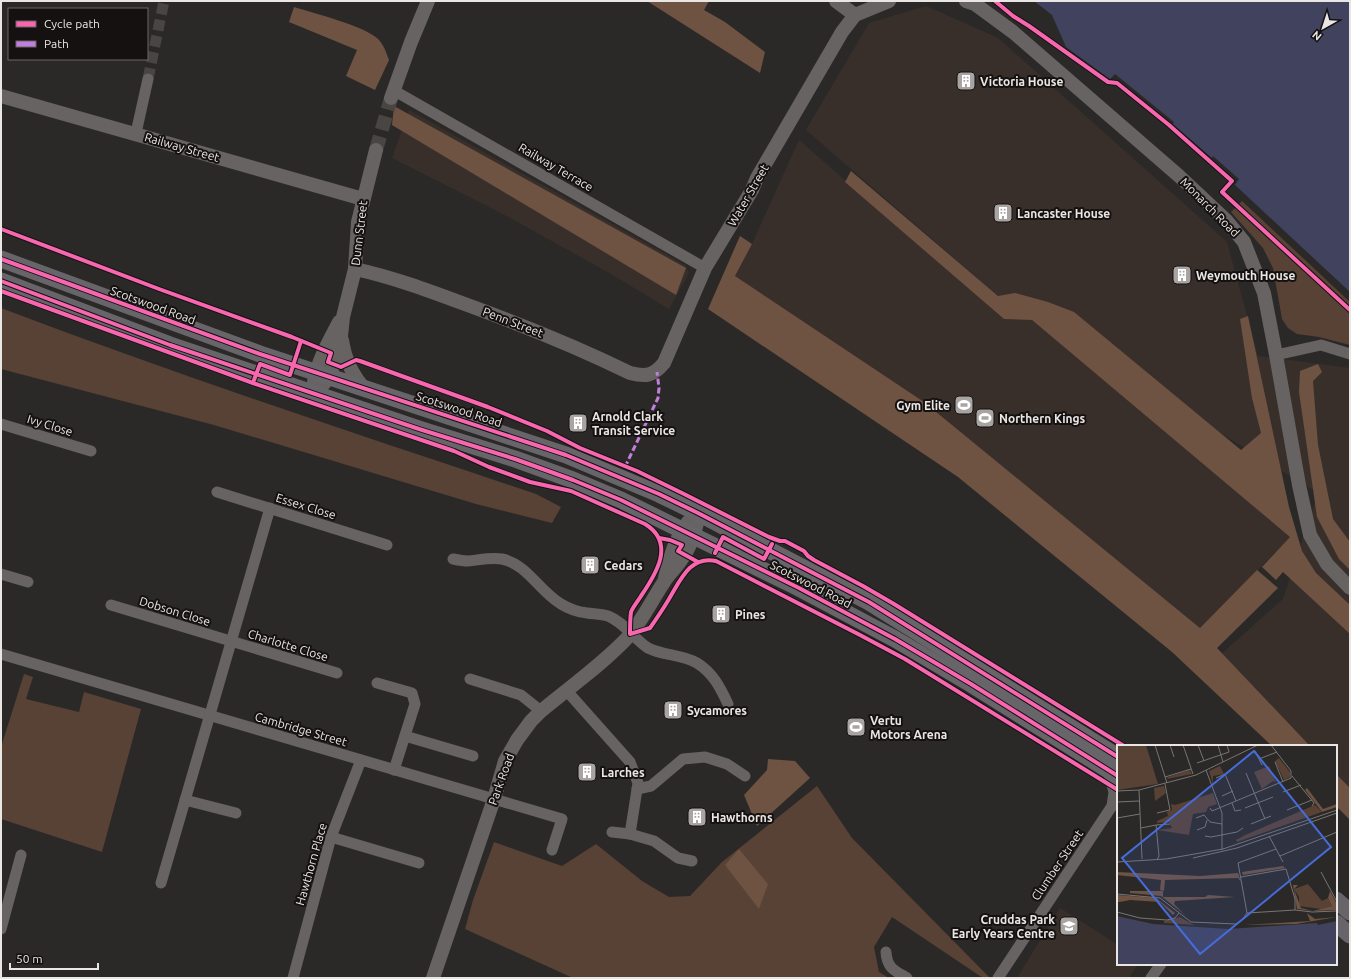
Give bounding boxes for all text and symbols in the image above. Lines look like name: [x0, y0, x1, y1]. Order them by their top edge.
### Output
legend: [8, 8, 148, 60]
north arrow: [1303, 8, 1343, 48]
text: Cycle path: [44, 17, 100, 30]
text: N: [1310, 29, 1324, 43]
text: Path: [44, 37, 69, 50]
building icon: Victoria House: [955, 70, 977, 92]
place label: Victoria House: [980, 75, 1063, 88]
street label: Railway Street: [143, 130, 221, 164]
street label: Railway Terrace: [516, 140, 596, 194]
street label: Water Street: [725, 162, 771, 228]
street label: Monarch Road: [1178, 175, 1242, 239]
street label: Dunn Street: [349, 200, 369, 266]
building icon: Lancaster House: [992, 202, 1014, 224]
place label: Lancaster House: [1017, 207, 1110, 220]
building icon: Weymouth House: [1171, 264, 1193, 286]
place label: Weymouth House: [1196, 269, 1295, 282]
street label: Scotswood Road: [109, 284, 197, 326]
street label: Penn Street: [481, 305, 545, 340]
street label: Scotswood Road: [414, 389, 504, 429]
sports icon: Gym Elite: [953, 394, 975, 416]
place label: Gym Elite: [896, 399, 950, 412]
sports icon: Northern Kings: [974, 407, 996, 429]
place label: Arnold Clark Transit Service: [592, 410, 675, 437]
street label: Ivy Close: [26, 412, 74, 438]
building icon: Arnold Clark Transit Service: [567, 412, 589, 434]
place label: Northern Kings: [999, 412, 1086, 425]
street label: Essex Close: [274, 491, 338, 521]
building icon: Cedars: [579, 554, 601, 576]
street label: Scotswood Road: [768, 558, 854, 610]
place label: Cedars: [604, 559, 643, 572]
street label: Dobson Close: [138, 594, 212, 628]
building icon: Pines: [710, 603, 732, 625]
place label: Pines: [735, 608, 766, 621]
street label: Charlotte Close: [246, 627, 330, 663]
building icon: Sycamores: [662, 699, 684, 721]
place label: Sycamores: [687, 704, 747, 717]
street label: Cambridge Street: [253, 710, 349, 748]
place label: Vertu Motors Arena: [870, 714, 947, 741]
sports icon: Vertu Motors Arena: [845, 716, 867, 738]
inset map: [1117, 745, 1337, 965]
street label: Park Road: [486, 751, 516, 807]
building icon: Larches: [576, 761, 598, 783]
place label: Larches: [601, 766, 645, 779]
building icon: Hawthorns: [686, 806, 708, 828]
place label: Hawthorns: [711, 811, 773, 824]
street label: Hawthorn Place: [293, 821, 329, 907]
street label: Clumber Street: [1029, 827, 1086, 903]
place label: Cruddas Park Early Years Centre: [952, 913, 1055, 940]
school or university icon: Cruddas Park Early Years Centre: [1058, 915, 1080, 937]
scale bar: [10, 945, 98, 971]
text: 50 m: [16, 952, 43, 965]

